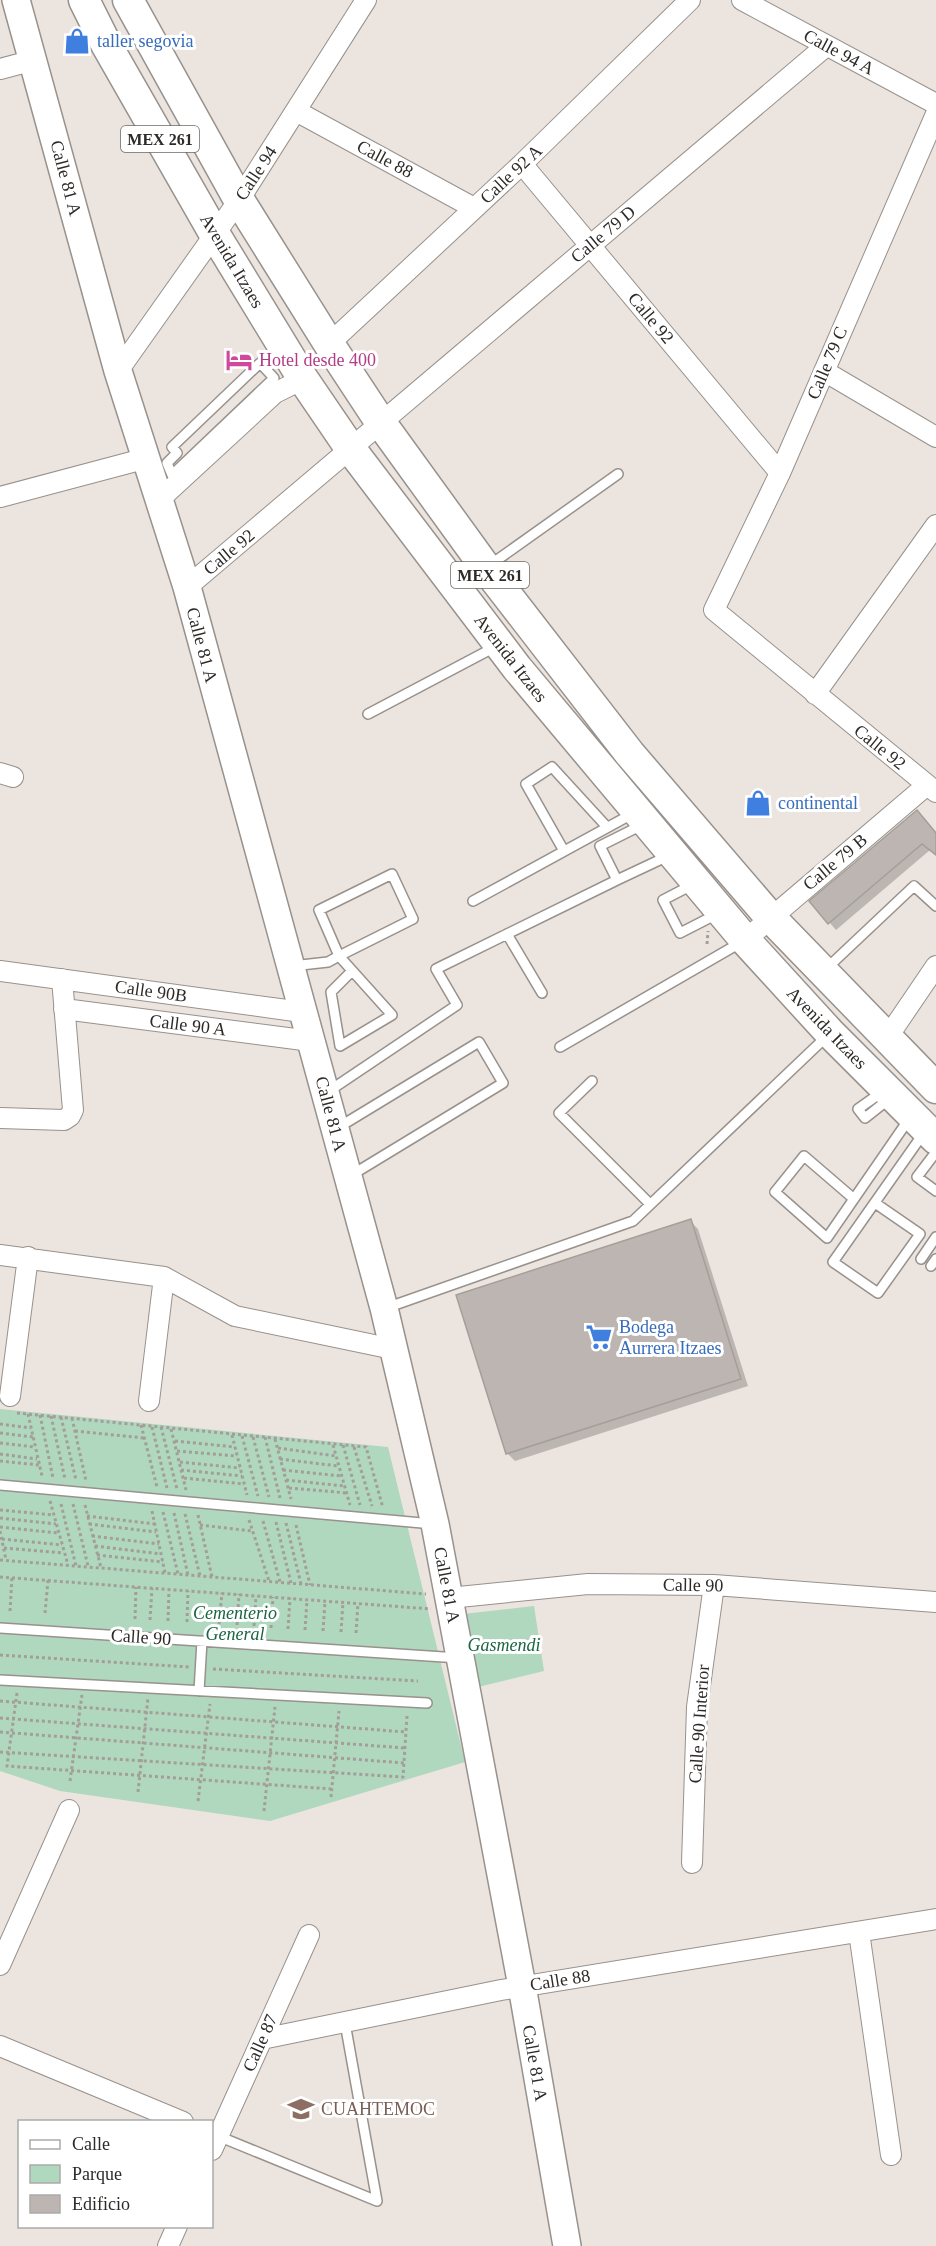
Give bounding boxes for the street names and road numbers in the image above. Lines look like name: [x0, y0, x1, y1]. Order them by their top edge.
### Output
street label: Calle 94 A: [800, 25, 878, 79]
road number: MEX 261: [121, 126, 199, 152]
street label: Calle 88: [354, 136, 416, 182]
street label: Calle 81 A: [46, 138, 86, 218]
street label: Calle 92 A: [476, 140, 546, 208]
street label: Calle 94: [231, 142, 281, 204]
street label: Calle 79 D: [567, 201, 639, 267]
street label: Avenida Itzaes: [196, 210, 268, 312]
street label: Calle 92: [624, 288, 678, 348]
street label: Calle 79 C: [803, 324, 851, 402]
street label: Calle 92: [199, 525, 259, 579]
road number: MEX 261: [451, 562, 529, 588]
street label: Calle 81 A: [182, 605, 222, 685]
street label: Avenida Itzaes: [470, 610, 552, 706]
street label: Calle 92: [850, 720, 910, 774]
street label: Calle 79 B: [799, 830, 871, 894]
street label: Calle 90B: [114, 976, 188, 1006]
street label: Avenida Itzaes: [783, 983, 871, 1073]
street label: Calle 90 A: [149, 1010, 227, 1040]
street label: Calle 81 A: [311, 1074, 351, 1154]
street label: Calle 81 A: [430, 1545, 464, 1625]
street label: Calle 90: [663, 1574, 723, 1596]
street label: Calle 90: [110, 1625, 172, 1649]
street label: Calle 90 Interior: [685, 1664, 713, 1784]
street label: Calle 88: [529, 1965, 591, 1995]
street label: Calle 87: [239, 2011, 281, 2075]
street label: Calle 81 A: [518, 2023, 552, 2103]

